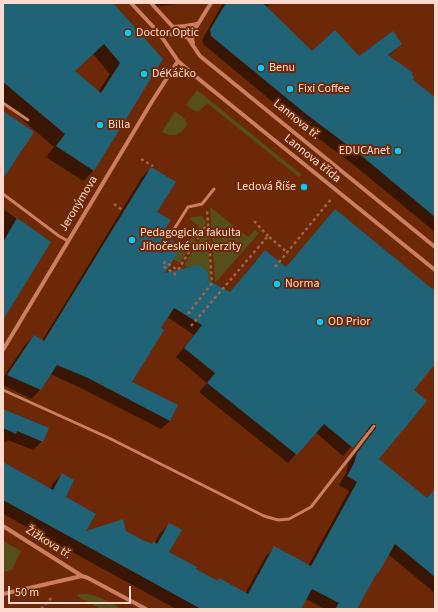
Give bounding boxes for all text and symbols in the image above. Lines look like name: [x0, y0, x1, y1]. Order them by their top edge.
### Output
place label: Doctor Optic: [136, 26, 199, 40]
marker: Doctor Optic: [123, 28, 133, 38]
place label: Benu: [269, 61, 295, 75]
marker: Benu: [256, 63, 266, 73]
place label: DéKáčko: [152, 67, 196, 81]
marker: DéKáčko: [139, 69, 149, 79]
place label: Fixi Coffee: [298, 82, 350, 96]
marker: Fixi Coffee: [285, 84, 295, 94]
street label: Lannova tř.: [270, 97, 322, 143]
place label: Billa: [108, 118, 130, 132]
marker: Billa: [95, 120, 105, 130]
street label: Lannova třída: [281, 132, 343, 186]
place label: EDUCAnet: [339, 144, 390, 158]
marker: EDUCAnet: [393, 146, 403, 156]
street label: Jeronýmova: [57, 174, 101, 234]
place label: Ledová Říše: [237, 180, 296, 194]
marker: Ledová Říše: [299, 182, 309, 192]
place label: Pedagogicka fakulta Jihočeské univerzity: [140, 226, 241, 254]
marker: Pedagogicka fakulta Jihočeské univerzity: [127, 235, 137, 245]
place label: Norma: [285, 277, 319, 291]
marker: Norma: [272, 279, 282, 289]
place label: OD Prior: [328, 315, 370, 329]
marker: OD Prior: [315, 317, 325, 327]
street label: Žižkova tř.: [23, 523, 73, 563]
scale bar: [10, 578, 133, 604]
text: 50 m: [15, 584, 39, 601]

